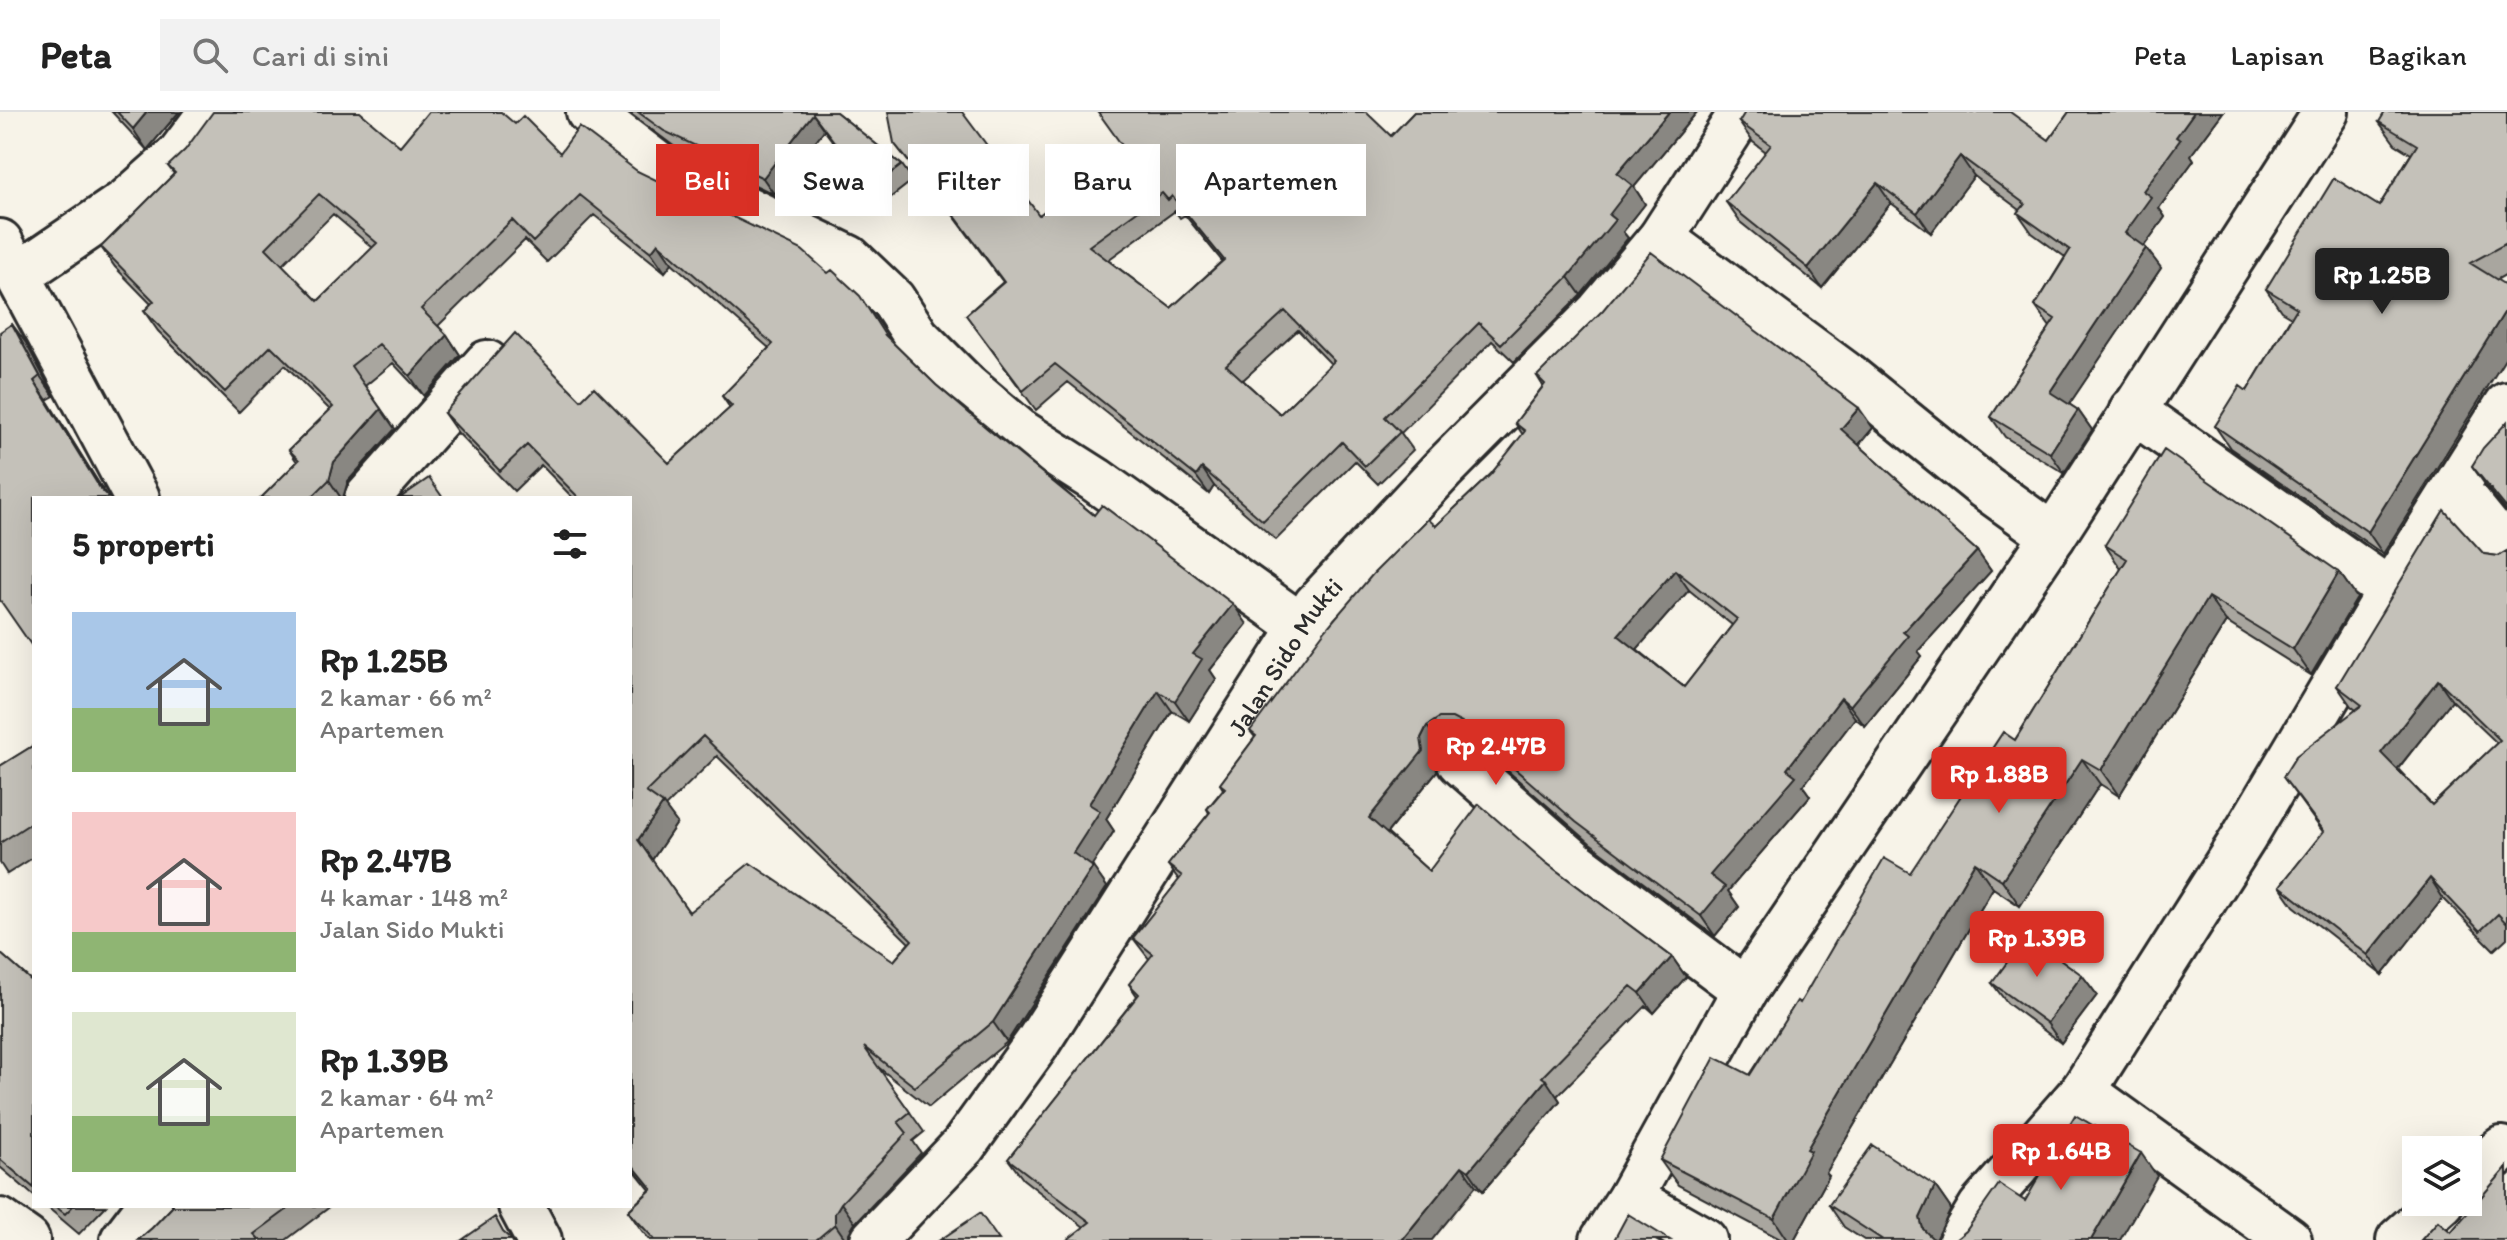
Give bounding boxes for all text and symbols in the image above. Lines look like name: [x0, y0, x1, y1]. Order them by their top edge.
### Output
search box: [160, 19, 720, 91]
text: Peta: [40, 32, 112, 78]
icon: search: [188, 33, 232, 77]
text: Cari di sini: [252, 37, 389, 74]
text: Peta: [2134, 38, 2187, 72]
text: Lapisan: [2231, 38, 2324, 72]
text: Bagikan: [2368, 38, 2467, 72]
chip: Beli: [656, 144, 759, 216]
chip: Sewa: [775, 144, 892, 216]
chip: Filter: [908, 144, 1029, 216]
chip: Baru: [1045, 144, 1160, 216]
chip: Apartemen: [1176, 144, 1366, 216]
pin: Rp 1.25B: [2299, 248, 2465, 316]
text: Rp 1.25B: [2333, 258, 2431, 290]
icon: filters: [548, 522, 592, 566]
text: 5 properti: [72, 524, 215, 565]
street label: Jalan Sido Mukti: [1221, 571, 1349, 742]
text: Rp 1.25B: [320, 640, 448, 681]
icon: home: [136, 644, 232, 740]
text: 2 kamar · 66 m²: [320, 681, 492, 713]
text: Apartemen: [320, 713, 444, 745]
pin: Rp 2.47B: [1413, 719, 1579, 787]
text: Rp 2.47B: [1446, 729, 1546, 761]
pin: Rp 1.88B: [1916, 747, 2082, 815]
text: Rp 1.88B: [1949, 757, 2049, 789]
text: Rp 2.47B: [320, 840, 452, 881]
icon: home: [136, 844, 232, 940]
text: 4 kamar · 148 m²: [320, 881, 508, 913]
pin: Rp 1.39B: [1954, 911, 2120, 979]
text: Jalan Sido Mukti: [320, 913, 504, 945]
text: Rp 1.39B: [1988, 921, 2086, 953]
text: Rp 1.39B: [320, 1040, 449, 1081]
icon: home: [136, 1044, 232, 1140]
text: 2 kamar · 64 m²: [320, 1081, 494, 1113]
text: Apartemen: [320, 1113, 444, 1145]
pin: Rp 1.64B: [1978, 1124, 2144, 1192]
text: Rp 1.64B: [2011, 1134, 2111, 1166]
map controls: [2402, 1136, 2482, 1216]
button: layers: [2402, 1136, 2482, 1216]

